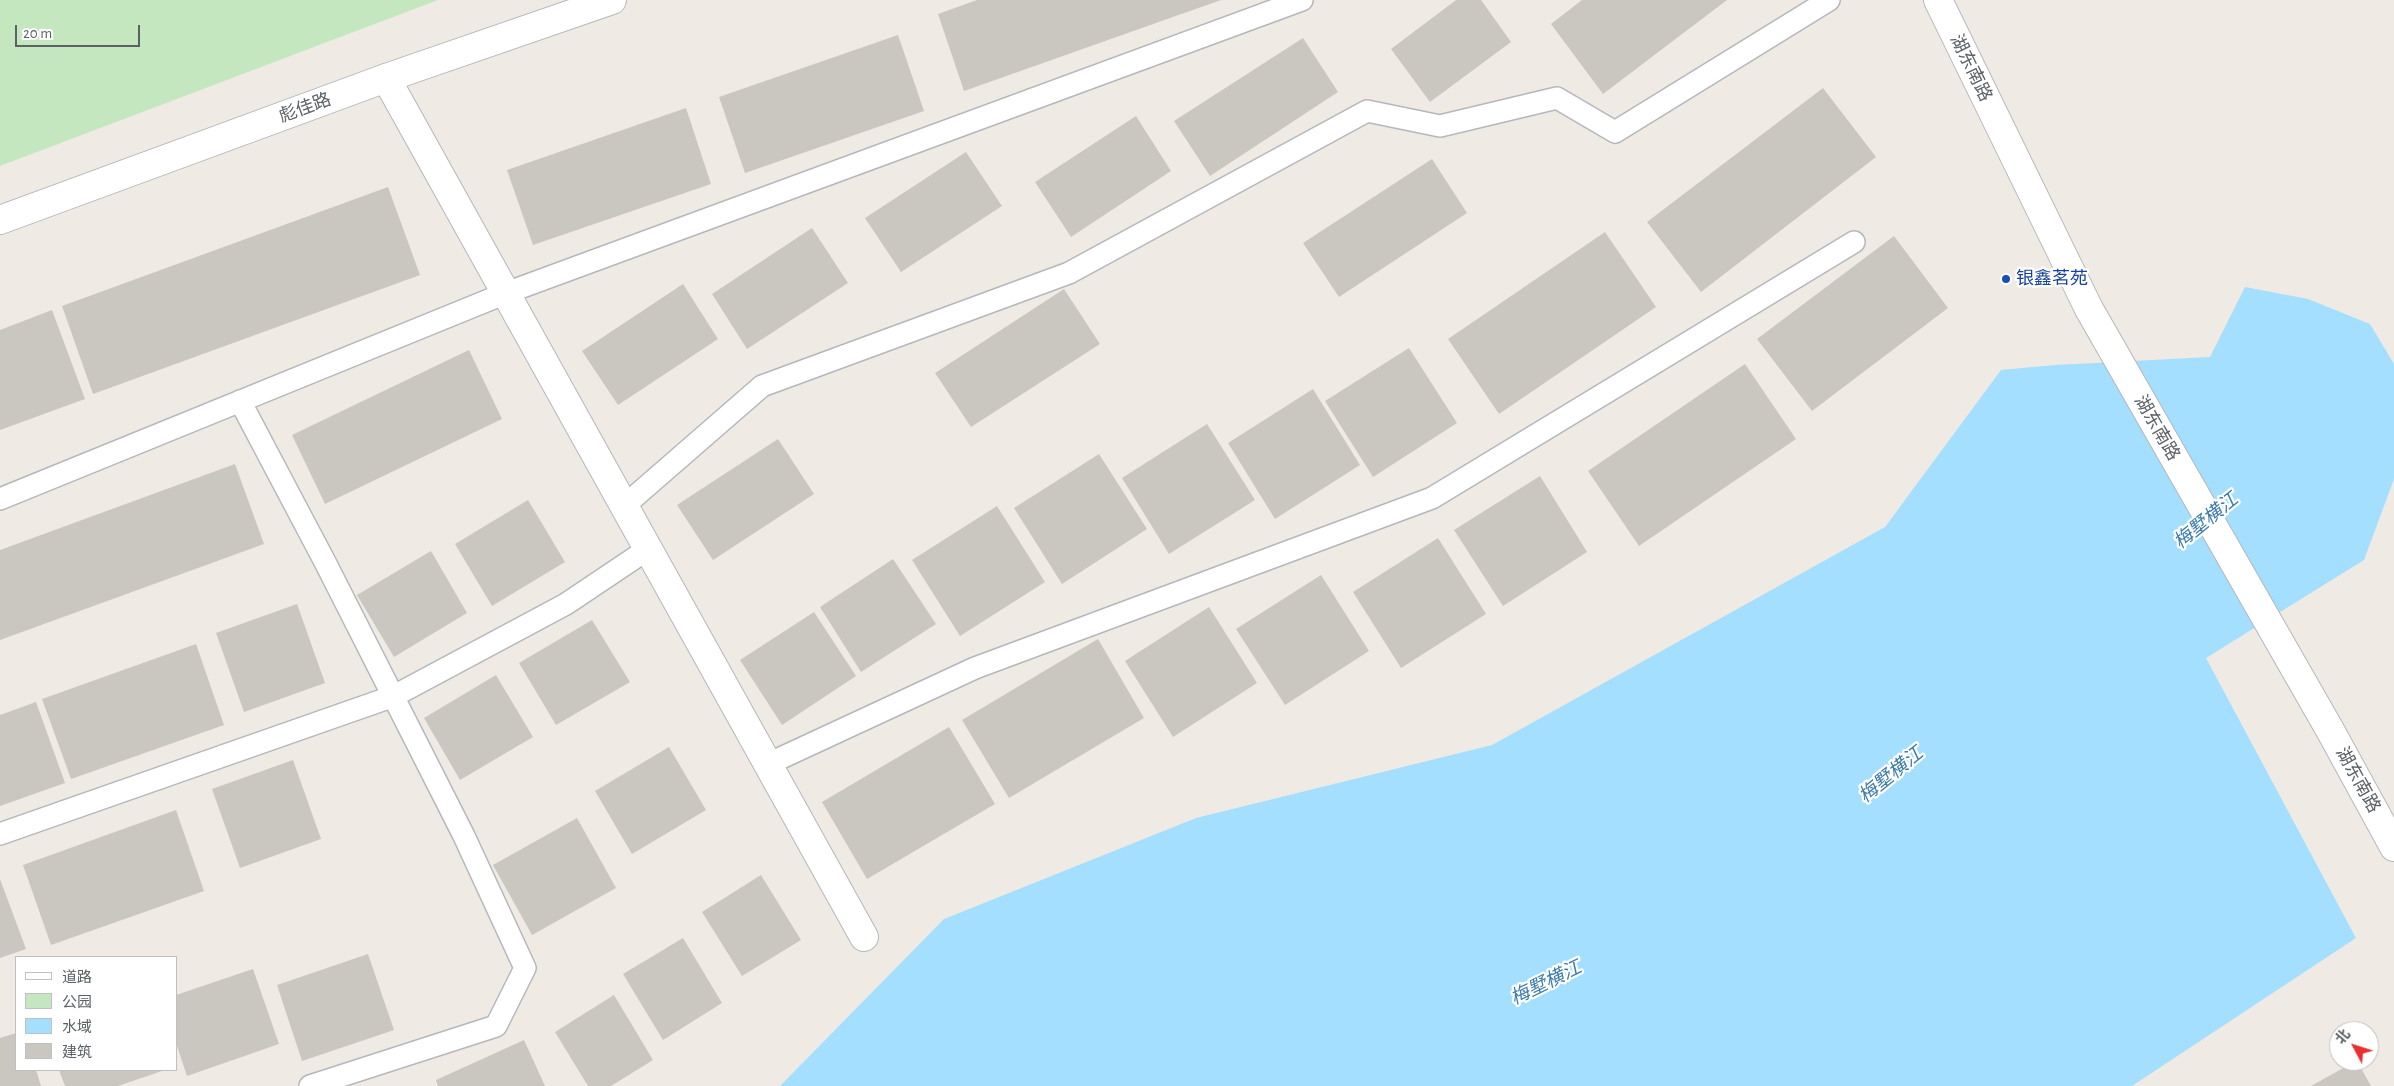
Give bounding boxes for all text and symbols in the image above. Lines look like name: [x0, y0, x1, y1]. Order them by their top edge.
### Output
scale bar: [18, 15, 142, 47]
text: 20 m: [23, 26, 52, 41]
street label: 湖东南路: [1946, 31, 1996, 105]
street label: 彪佳路: [276, 89, 334, 127]
place label: 银鑫茗苑: [2016, 268, 2088, 290]
marker: 银鑫茗苑: [2000, 273, 2012, 285]
street label: 湖东南路: [2130, 391, 2184, 465]
water label: 梅墅横江: [2169, 488, 2243, 554]
water label: 梅墅横江: [1854, 742, 1928, 808]
street label: 湖东南路: [2331, 743, 2385, 817]
legend: [15, 956, 178, 1071]
water label: 梅墅横江: [1507, 956, 1585, 1010]
text: 道路: [62, 970, 92, 985]
text: 公园: [62, 995, 92, 1010]
text: 水域: [62, 1020, 92, 1035]
north arrow: [2329, 1021, 2379, 1071]
text: 北: [2333, 1027, 2353, 1047]
text: 建筑: [62, 1045, 92, 1060]

